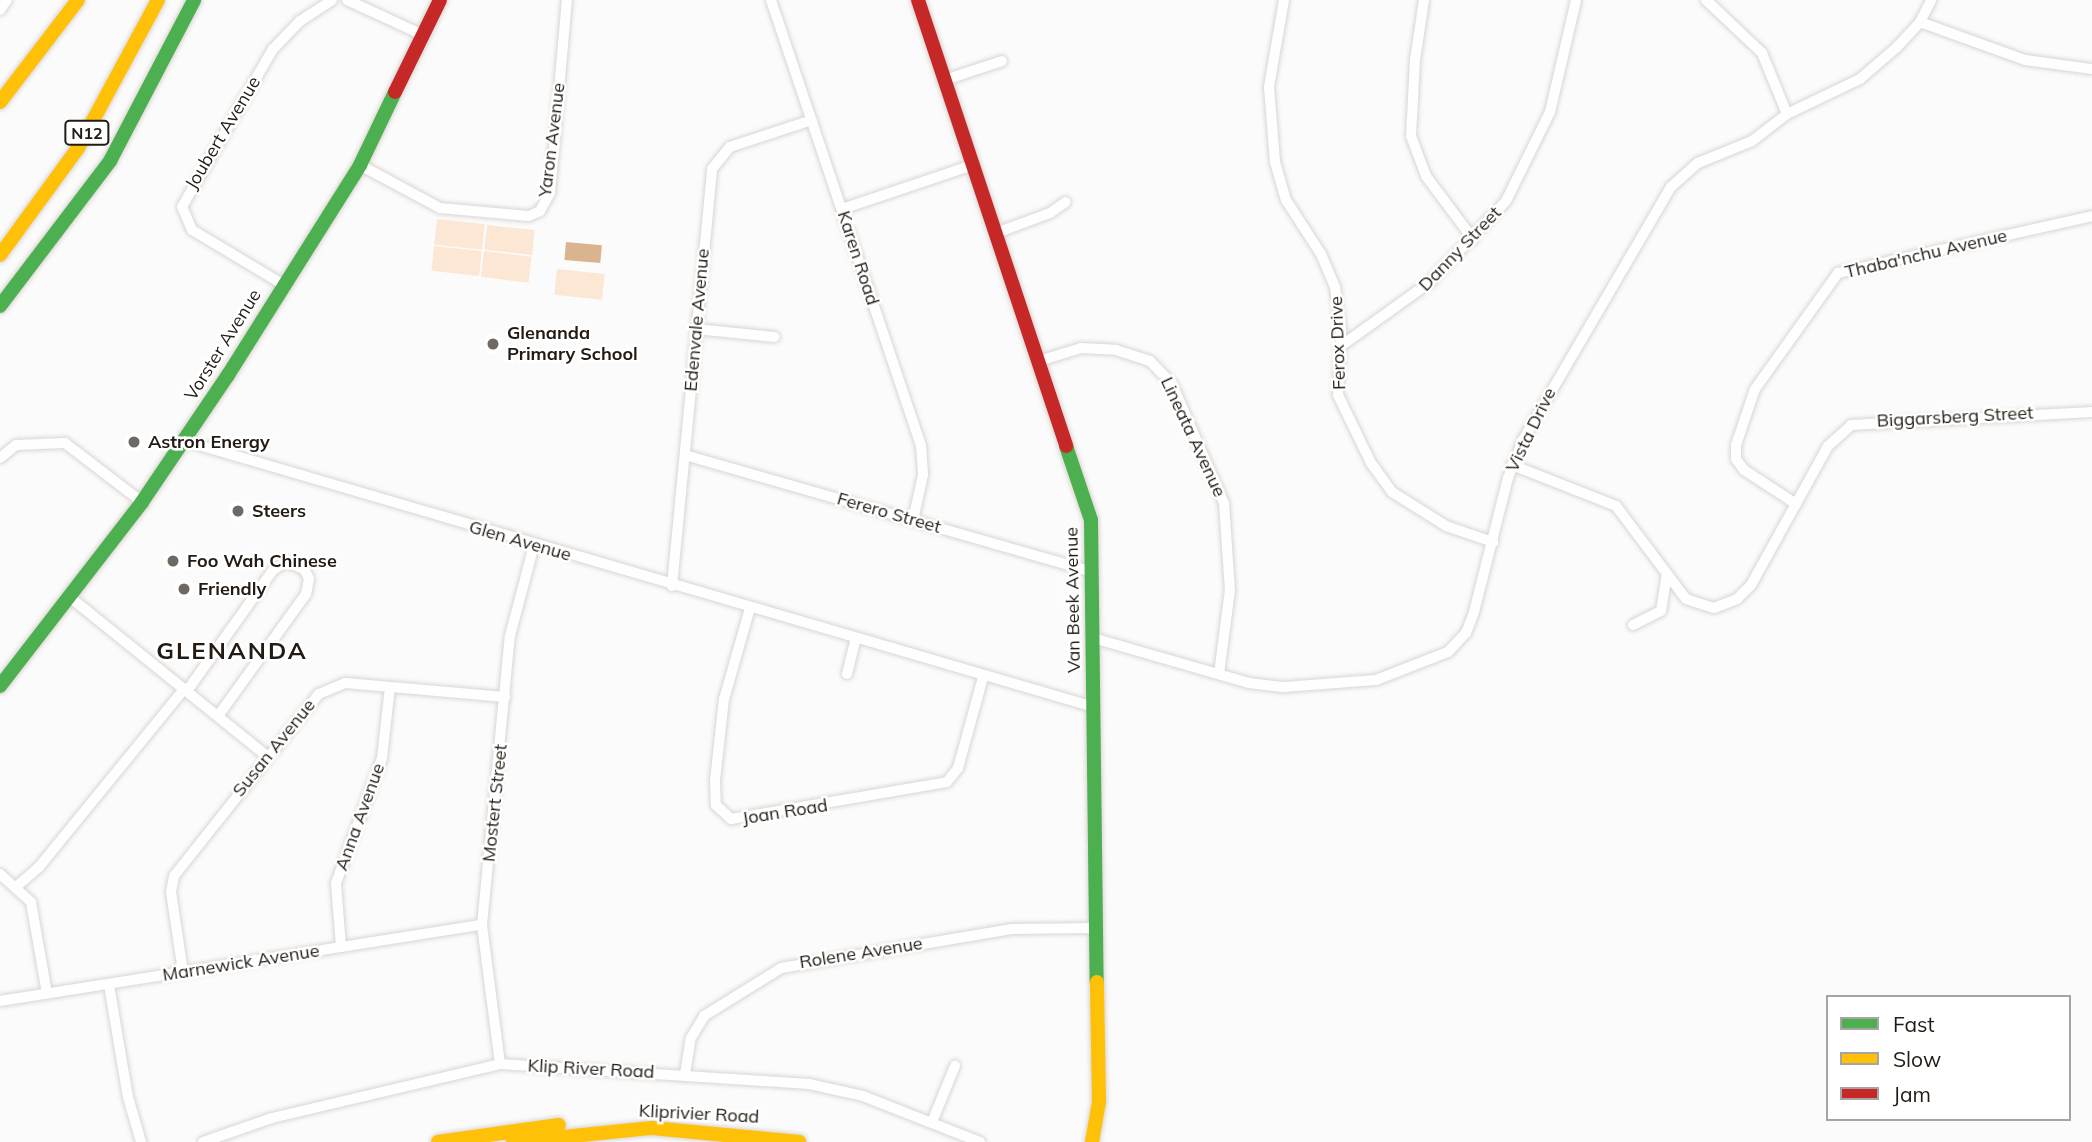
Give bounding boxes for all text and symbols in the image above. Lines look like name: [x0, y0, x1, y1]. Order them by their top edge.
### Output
street label: Joubert Avenue: [181, 73, 265, 193]
street label: Yaron Avenue: [534, 82, 570, 198]
road number: N12: [64, 120, 110, 146]
street label: Danny Street: [1414, 202, 1506, 296]
street label: Karen Road: [833, 208, 883, 308]
street label: Thaba'nchu Avenue: [1843, 225, 2009, 283]
street label: Edenvale Avenue: [680, 248, 714, 392]
street label: Vorster Avenue: [180, 285, 266, 405]
street label: Ferox Drive: [1326, 296, 1350, 390]
place label: Glenanda Primary School: [507, 323, 638, 366]
marker: Glenanda Primary School: [485, 336, 501, 352]
street label: Lineata Avenue: [1156, 374, 1230, 500]
street label: Vista Drive: [1501, 384, 1561, 476]
street label: Biggarsberg Street: [1876, 402, 2034, 432]
place label: Astron Energy: [148, 431, 270, 453]
marker: Astron Energy: [126, 434, 142, 450]
street label: Ferero Street: [835, 488, 943, 538]
place label: Steers: [252, 500, 306, 522]
marker: Steers: [230, 503, 246, 519]
street label: Glen Avenue: [466, 516, 574, 566]
street label: Van Beek Avenue: [1061, 527, 1085, 673]
place label: Foo Wah Chinese: [187, 550, 337, 572]
marker: Foo Wah Chinese: [165, 553, 181, 569]
place label: Friendly: [198, 578, 266, 600]
marker: Friendly: [176, 581, 192, 597]
district label: GLENANDA: [157, 637, 307, 665]
street label: Susan Avenue: [228, 695, 320, 801]
street label: Mostert Street: [478, 743, 512, 863]
street label: Anna Avenue: [331, 760, 389, 874]
street label: Joan Road: [741, 795, 829, 829]
street label: Rolene Avenue: [798, 933, 924, 973]
street label: Marnewick Avenue: [161, 940, 321, 986]
legend: [1826, 995, 2071, 1121]
text: Fast: [1893, 1011, 1935, 1037]
text: Slow: [1893, 1046, 1941, 1072]
street label: Klip River Road: [527, 1055, 655, 1083]
text: Jam: [1893, 1081, 1931, 1107]
street label: Kliprivier Road: [638, 1100, 760, 1128]

